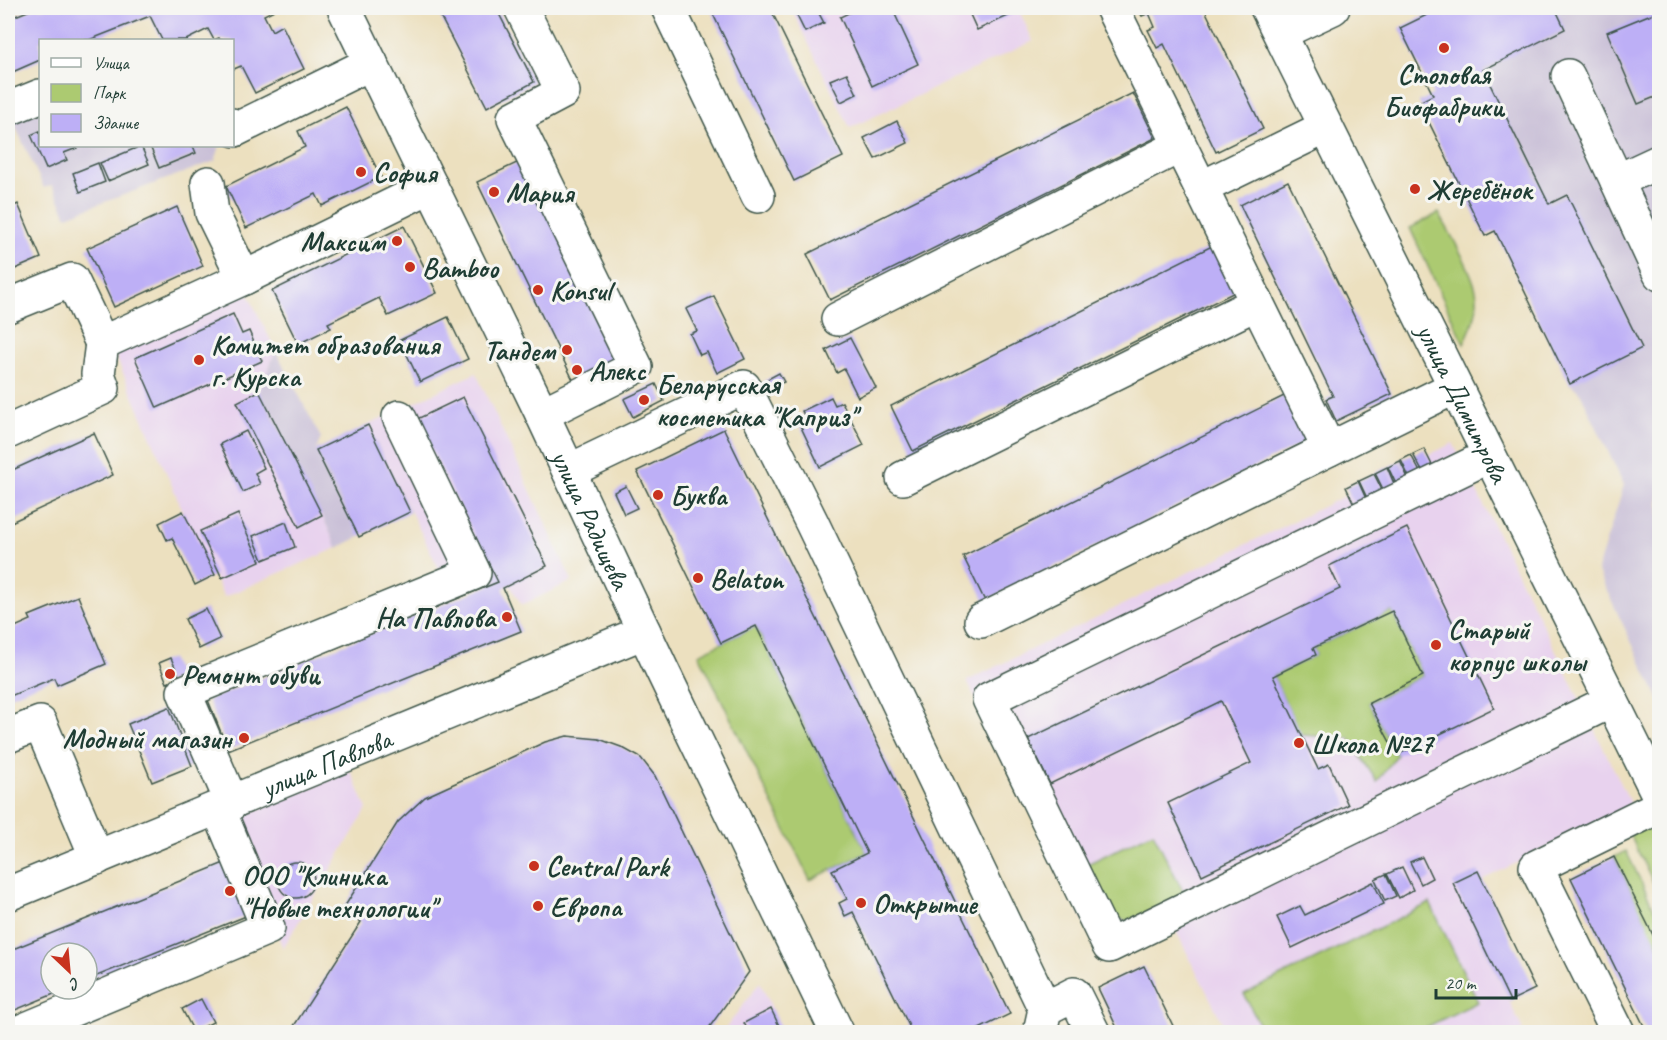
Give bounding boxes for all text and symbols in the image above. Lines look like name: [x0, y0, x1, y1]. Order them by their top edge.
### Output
legend: [39, 39, 234, 147]
marker: Столовая Биофабрики: [1437, 41, 1451, 55]
text: Улица: [93, 52, 130, 74]
place label: Столовая Биофабрики: [1384, 57, 1505, 124]
text: Парк: [93, 82, 127, 104]
text: Здание: [93, 112, 139, 134]
place label: София: [373, 155, 439, 190]
marker: София: [354, 165, 368, 179]
place label: Жеребёнок: [1427, 172, 1534, 207]
place label: Мария: [506, 175, 576, 210]
marker: Жеребёнок: [1408, 182, 1422, 196]
marker: Мария: [487, 185, 501, 199]
place label: Максим: [301, 224, 387, 259]
marker: Максим: [390, 234, 404, 248]
place label: Bamboo: [422, 250, 500, 285]
marker: Bamboo: [403, 260, 417, 274]
place label: Konsul: [550, 273, 616, 308]
marker: Konsul: [531, 283, 545, 297]
street label: улица Димитрова: [1408, 316, 1518, 490]
place label: Комитет образования г. Курска: [211, 327, 442, 394]
place label: Тандем: [484, 333, 557, 368]
marker: Тандем: [560, 343, 574, 357]
marker: Комитет образования г. Курска: [192, 353, 206, 367]
place label: Алекс: [589, 353, 647, 388]
marker: Алекс: [570, 363, 584, 377]
place label: Беларусская косметика "Каприз": [656, 367, 862, 434]
marker: Беларусская косметика "Каприз": [637, 393, 651, 407]
street label: улица Радищева: [543, 442, 640, 596]
place label: Буква: [670, 478, 728, 513]
marker: Буква: [651, 488, 665, 502]
place label: Belaton: [710, 561, 785, 596]
marker: Belaton: [691, 571, 705, 585]
place label: На Павлова: [375, 600, 497, 635]
marker: На Павлова: [500, 610, 514, 624]
place label: Старый корпус школы: [1448, 612, 1588, 680]
marker: Старый корпус школы: [1429, 638, 1443, 652]
place label: Ремонт обуви: [182, 657, 321, 692]
marker: Ремонт обуви: [163, 667, 177, 681]
street label: улица Павлова: [254, 720, 399, 806]
place label: Модный магазин: [63, 721, 234, 756]
place label: Школа №27: [1311, 726, 1435, 761]
marker: Модный магазин: [237, 731, 251, 745]
marker: Школа №27: [1292, 736, 1306, 750]
place label: Central Park: [546, 849, 671, 884]
place label: ООО "Клиника "Новые технологии": [242, 858, 442, 925]
marker: Central Park: [527, 859, 541, 873]
marker: ООО "Клиника "Новые технологии": [223, 884, 237, 898]
place label: Открытие: [873, 886, 979, 921]
place label: Европа: [550, 889, 623, 924]
marker: Открытие: [854, 896, 868, 910]
marker: Европа: [531, 899, 545, 913]
north arrow: [39, 941, 99, 1001]
scale bar: [1436, 962, 1516, 1000]
text: 20 m: [1445, 972, 1478, 994]
text: С: [65, 973, 83, 995]

